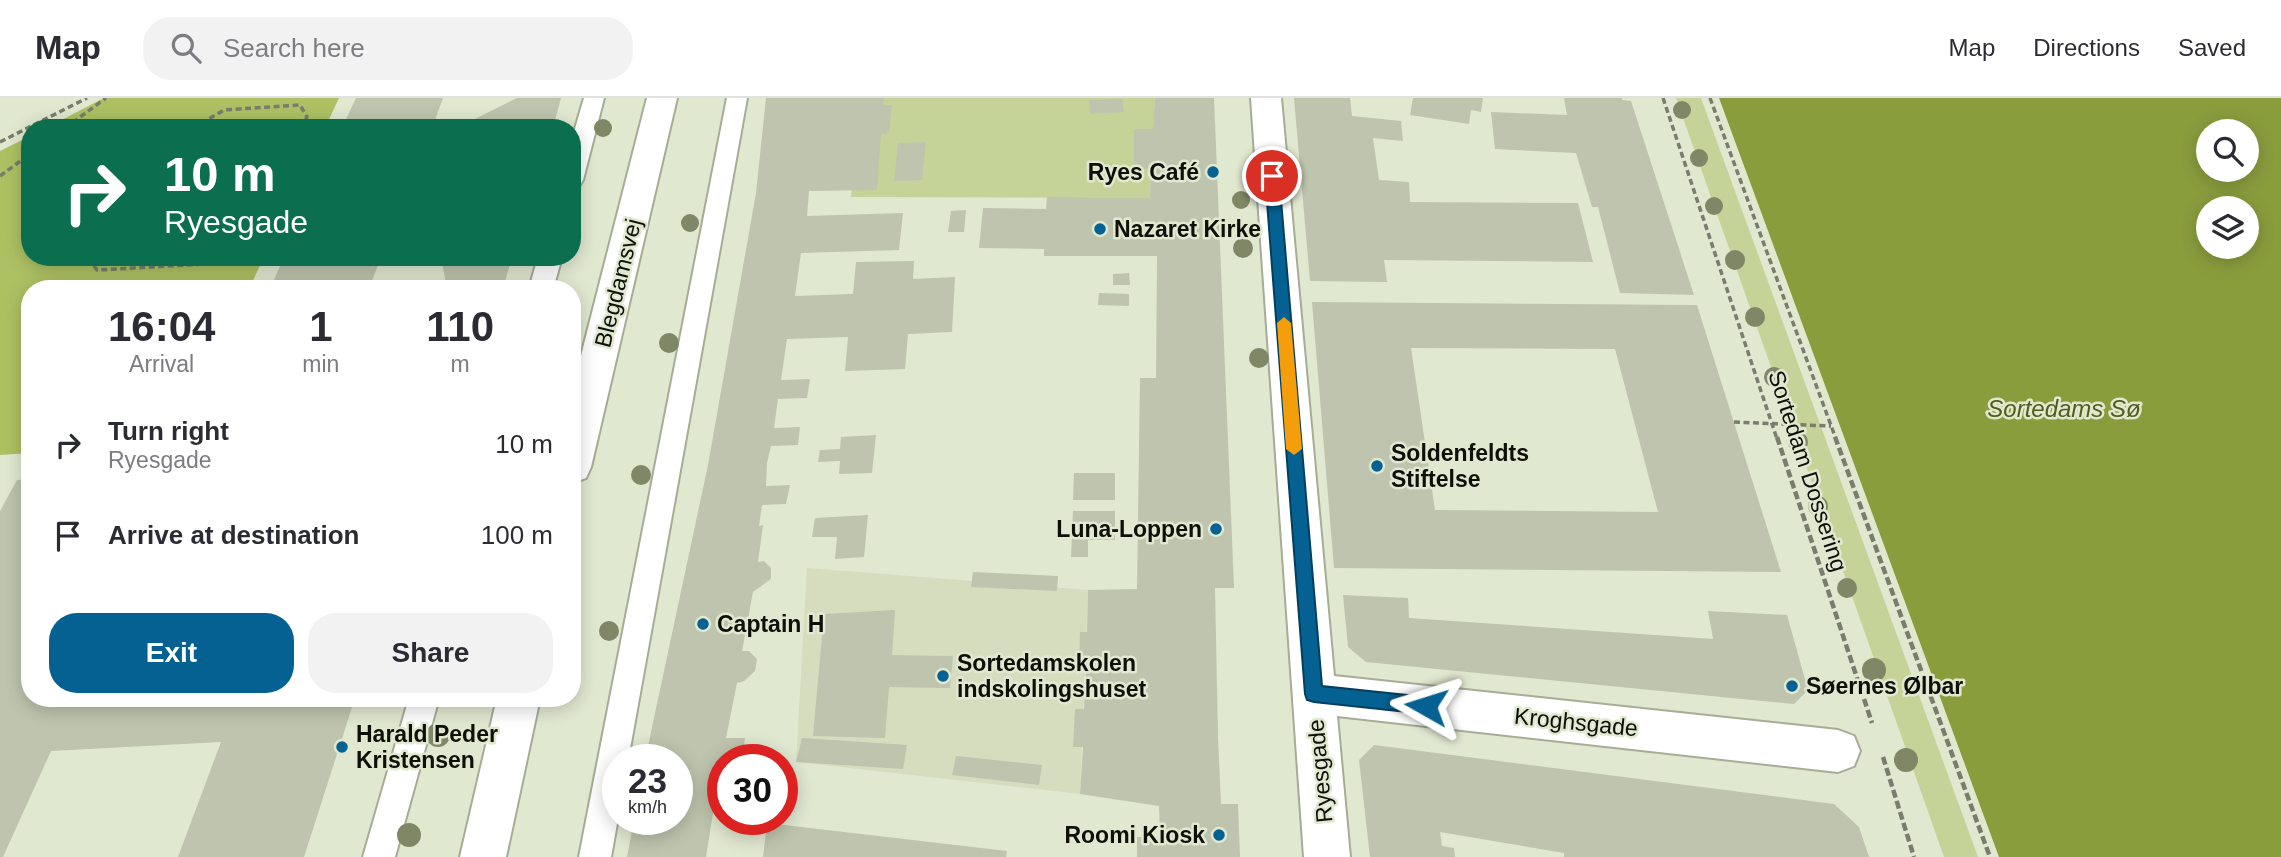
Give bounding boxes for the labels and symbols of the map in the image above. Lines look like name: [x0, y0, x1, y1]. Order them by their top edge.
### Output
pin: [1242, 146, 1302, 206]
place label: Ryes Café: [1088, 159, 1199, 185]
marker: Ryes Café: [1205, 164, 1221, 180]
street label: Blegdamsvej: [589, 216, 647, 350]
place label: Nazaret Kirke: [1114, 216, 1261, 242]
marker: Nazaret Kirke: [1092, 221, 1108, 237]
street label: Sortedam Dossering: [1763, 367, 1853, 575]
water label: Sortedams Sø: [1987, 395, 2141, 422]
place label: Soldenfeldts Stiftelse: [1391, 440, 1529, 492]
marker: Soldenfeldts Stiftelse: [1369, 458, 1385, 474]
place label: Luna-Loppen: [1056, 516, 1202, 542]
marker: Luna-Loppen: [1208, 521, 1224, 537]
place label: Captain H: [717, 611, 824, 637]
marker: Captain H: [695, 616, 711, 632]
place label: Sortedamskolen indskolingshuset: [957, 650, 1146, 702]
marker: Sortedamskolen indskolingshuset: [935, 668, 951, 684]
position arrow: [1389, 669, 1463, 743]
place label: Søernes Ølbar: [1806, 673, 1963, 699]
marker: Søernes Ølbar: [1784, 678, 1800, 694]
street label: Kroghsgade: [1513, 703, 1639, 741]
street label: Ryesgade: [1303, 718, 1337, 824]
place label: Harald Peder Kristensen: [356, 721, 498, 773]
marker: Harald Peder Kristensen: [334, 739, 350, 755]
speed limit sign: 30: [707, 744, 798, 835]
place label: Roomi Kiosk: [1064, 822, 1205, 848]
marker: Roomi Kiosk: [1211, 827, 1227, 843]

